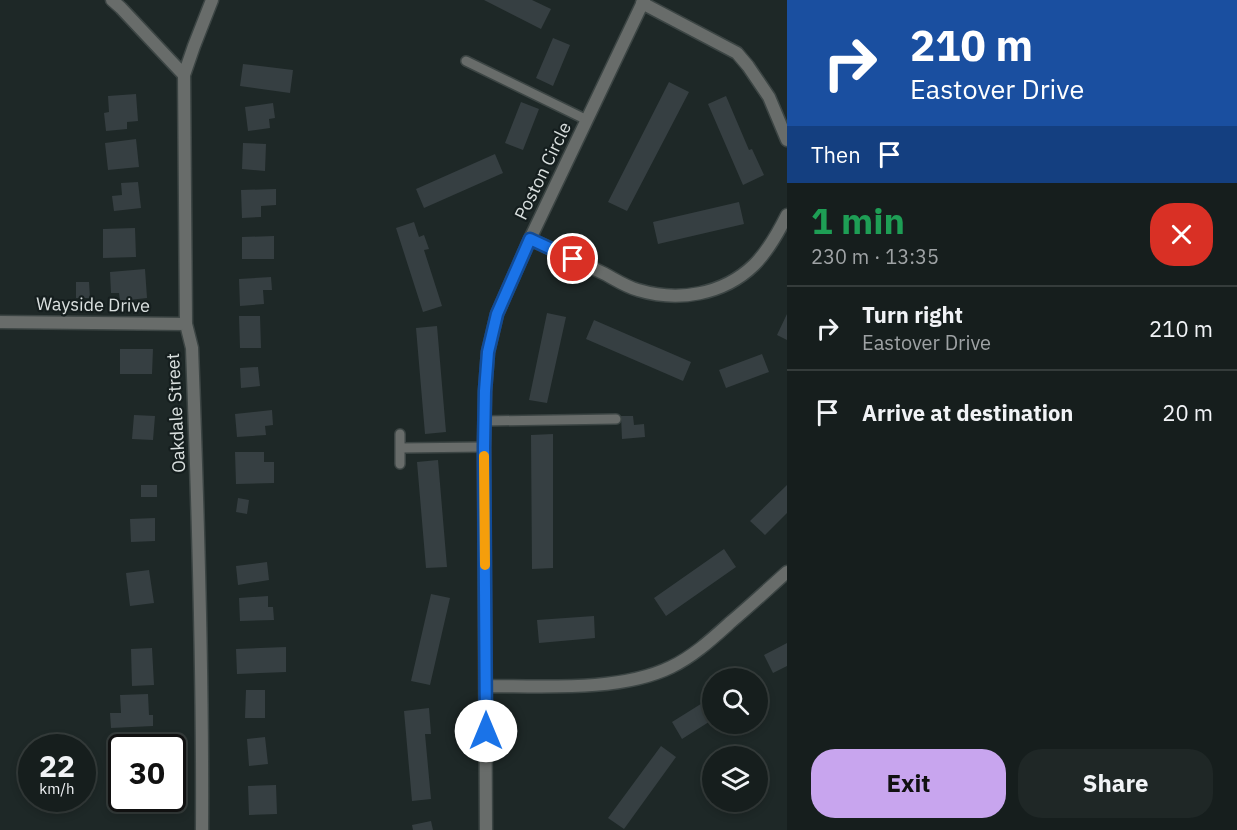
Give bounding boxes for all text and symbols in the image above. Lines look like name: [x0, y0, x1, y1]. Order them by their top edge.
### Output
text: 210 m: [910, 18, 1033, 73]
icon: right: [811, 24, 889, 102]
text: Eastover Drive: [910, 71, 1084, 106]
street label: Poston Circle: [509, 118, 576, 224]
icon: arrive: [873, 138, 906, 171]
text: Then: [811, 140, 861, 169]
text: 1 min: [811, 197, 905, 244]
button: close: [1150, 203, 1213, 266]
pin: [547, 233, 598, 284]
icon: arrive: [556, 242, 589, 275]
text: 230 m · 13:35: [811, 243, 939, 270]
street label: Wayside Drive: [36, 292, 150, 317]
text: Turn right: [862, 300, 963, 329]
icon: right: [811, 312, 844, 345]
text: 210 m: [1149, 314, 1213, 343]
text: Eastover Drive: [862, 329, 991, 356]
street label: Oakdale Street: [161, 352, 190, 474]
icon: arrive: [811, 396, 844, 429]
text: Arrive at destination: [862, 398, 1073, 427]
text: 20 m: [1162, 398, 1213, 427]
map controls: [702, 668, 768, 812]
button: search: [702, 668, 768, 734]
position arrow: [454, 699, 518, 763]
speed limit sign: 30: [108, 734, 186, 812]
text: 22: [39, 746, 75, 785]
button: layers: [702, 746, 768, 812]
button: Exit: [811, 749, 1006, 818]
button: Share: [1018, 749, 1213, 818]
text: km/h: [39, 779, 75, 798]

